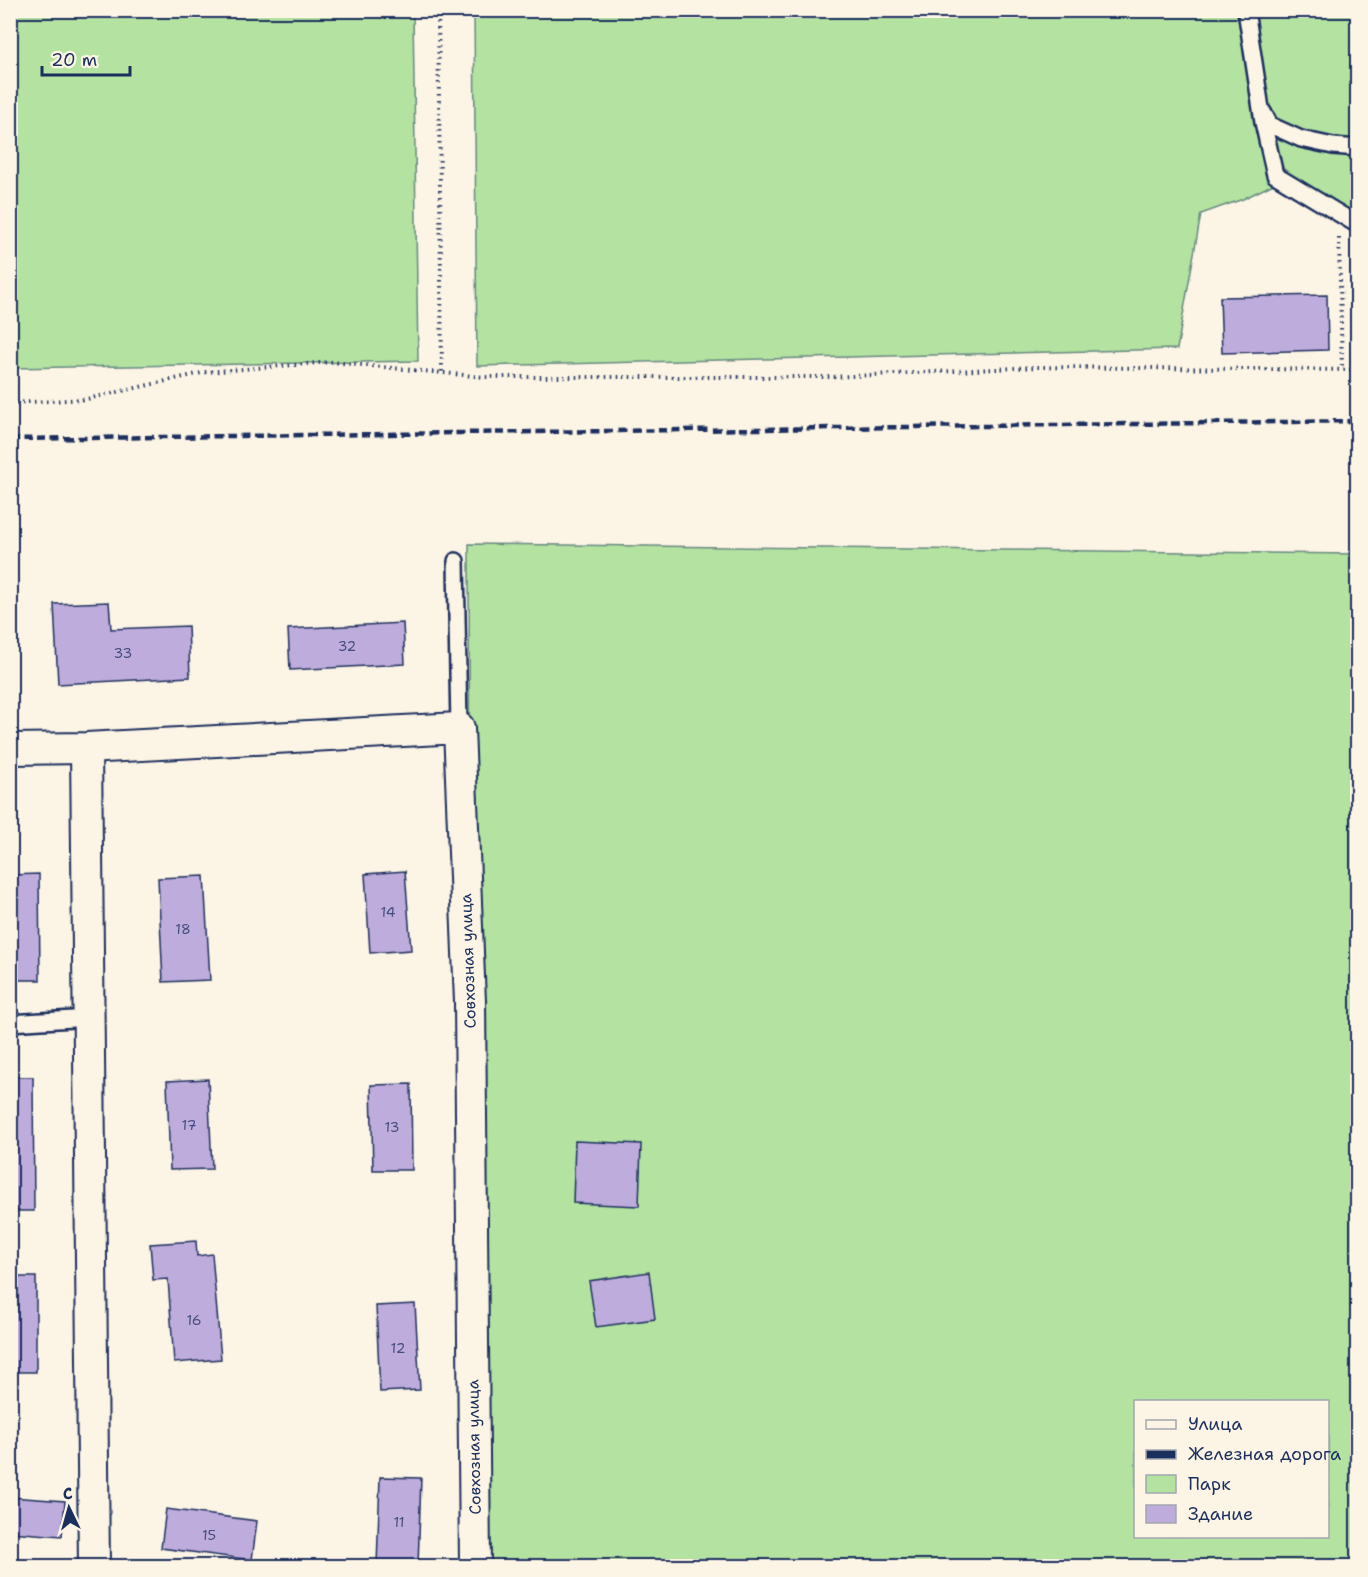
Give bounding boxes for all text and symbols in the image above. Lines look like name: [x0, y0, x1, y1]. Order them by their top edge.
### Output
scale bar: [42, 39, 130, 77]
text: 20 m: [51, 48, 97, 72]
house number: 32: [338, 637, 356, 655]
house number: 33: [114, 644, 132, 662]
street label: Совхозная улица: [455, 893, 481, 1029]
house number: 14: [380, 903, 396, 921]
house number: 18: [175, 920, 191, 938]
house number: 17: [182, 1116, 196, 1134]
house number: 13: [385, 1118, 399, 1136]
house number: 16: [186, 1311, 202, 1329]
house number: 12: [391, 1339, 405, 1357]
street label: Совхозная улица: [462, 1379, 486, 1515]
legend: [1134, 1400, 1329, 1538]
text: Улица: [1188, 1412, 1242, 1436]
text: Железная дорога: [1188, 1442, 1341, 1466]
text: Парк: [1188, 1472, 1231, 1496]
north arrow: [39, 1478, 99, 1538]
text: С: [62, 1483, 74, 1504]
text: Здание: [1188, 1502, 1253, 1526]
house number: 11: [393, 1513, 405, 1531]
house number: 15: [202, 1526, 216, 1544]

